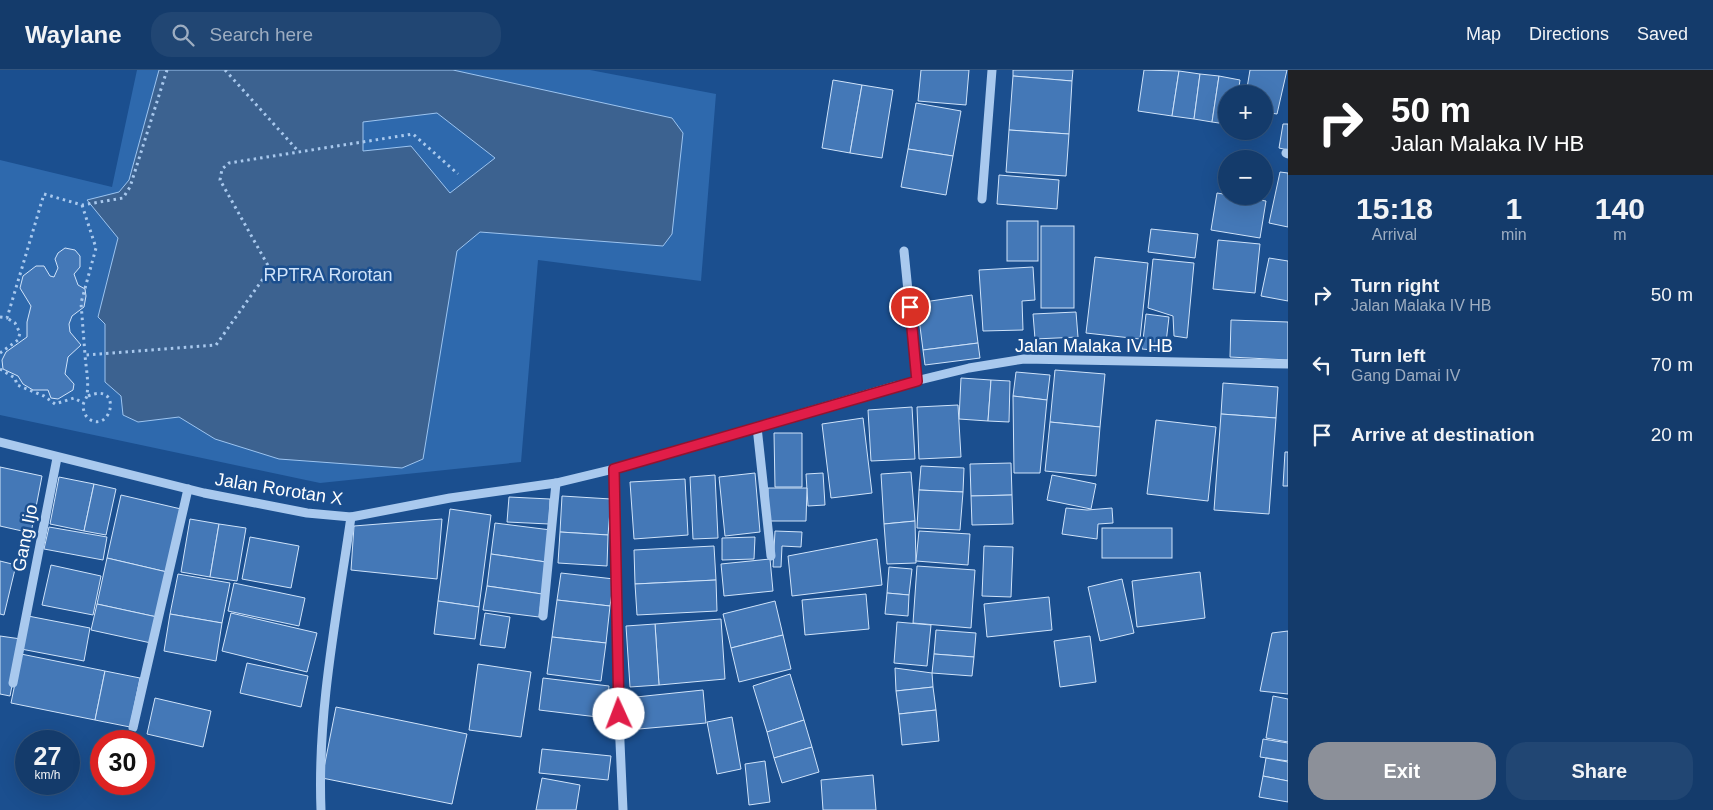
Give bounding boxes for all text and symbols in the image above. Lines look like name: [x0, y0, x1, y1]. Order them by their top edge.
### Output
search box: [151, 12, 501, 57]
text: Waylane: [25, 21, 121, 48]
icon: search: [169, 21, 197, 49]
text: Search here: [209, 24, 313, 45]
text: Map: [1466, 24, 1501, 44]
text: Directions: [1529, 24, 1609, 44]
text: Saved: [1637, 24, 1688, 44]
map controls: [1218, 85, 1273, 205]
button: +: [1218, 85, 1273, 140]
icon: right: [1308, 90, 1373, 155]
text: 50 m: [1391, 90, 1471, 129]
text: Jalan Malaka IV HB: [1391, 131, 1584, 156]
button: −: [1218, 150, 1273, 205]
text: 15:18: [1356, 192, 1433, 225]
text: 1: [1505, 192, 1522, 225]
text: 140: [1595, 192, 1645, 225]
text: Arrival: [1372, 226, 1417, 243]
text: min: [1501, 226, 1527, 243]
text: m: [1613, 226, 1626, 243]
park label: RPTRA Rorotan: [263, 265, 393, 285]
text: Turn right: [1351, 275, 1439, 296]
icon: right: [1308, 281, 1336, 309]
text: 50 m: [1651, 284, 1693, 305]
pin: [889, 286, 931, 328]
icon: arrive: [896, 293, 924, 321]
text: Jalan Malaka IV HB: [1351, 297, 1492, 314]
street label: Jalan Malaka IV HB: [1015, 336, 1173, 356]
text: Turn left: [1351, 345, 1426, 366]
icon: left: [1308, 351, 1336, 379]
text: 70 m: [1651, 354, 1693, 375]
text: Gang Damai IV: [1351, 367, 1460, 384]
icon: arrive: [1308, 421, 1336, 449]
text: Arrive at destination: [1351, 424, 1535, 445]
text: 20 m: [1651, 424, 1693, 445]
street label: Jalan Rorotan X: [214, 469, 344, 509]
street label: Gang Ijo: [9, 503, 41, 573]
position arrow: [592, 687, 644, 739]
speed limit sign: 30: [90, 730, 155, 795]
text: 27: [34, 742, 61, 770]
button: Exit: [1308, 742, 1496, 800]
button: Share: [1506, 742, 1693, 800]
text: km/h: [34, 768, 61, 782]

